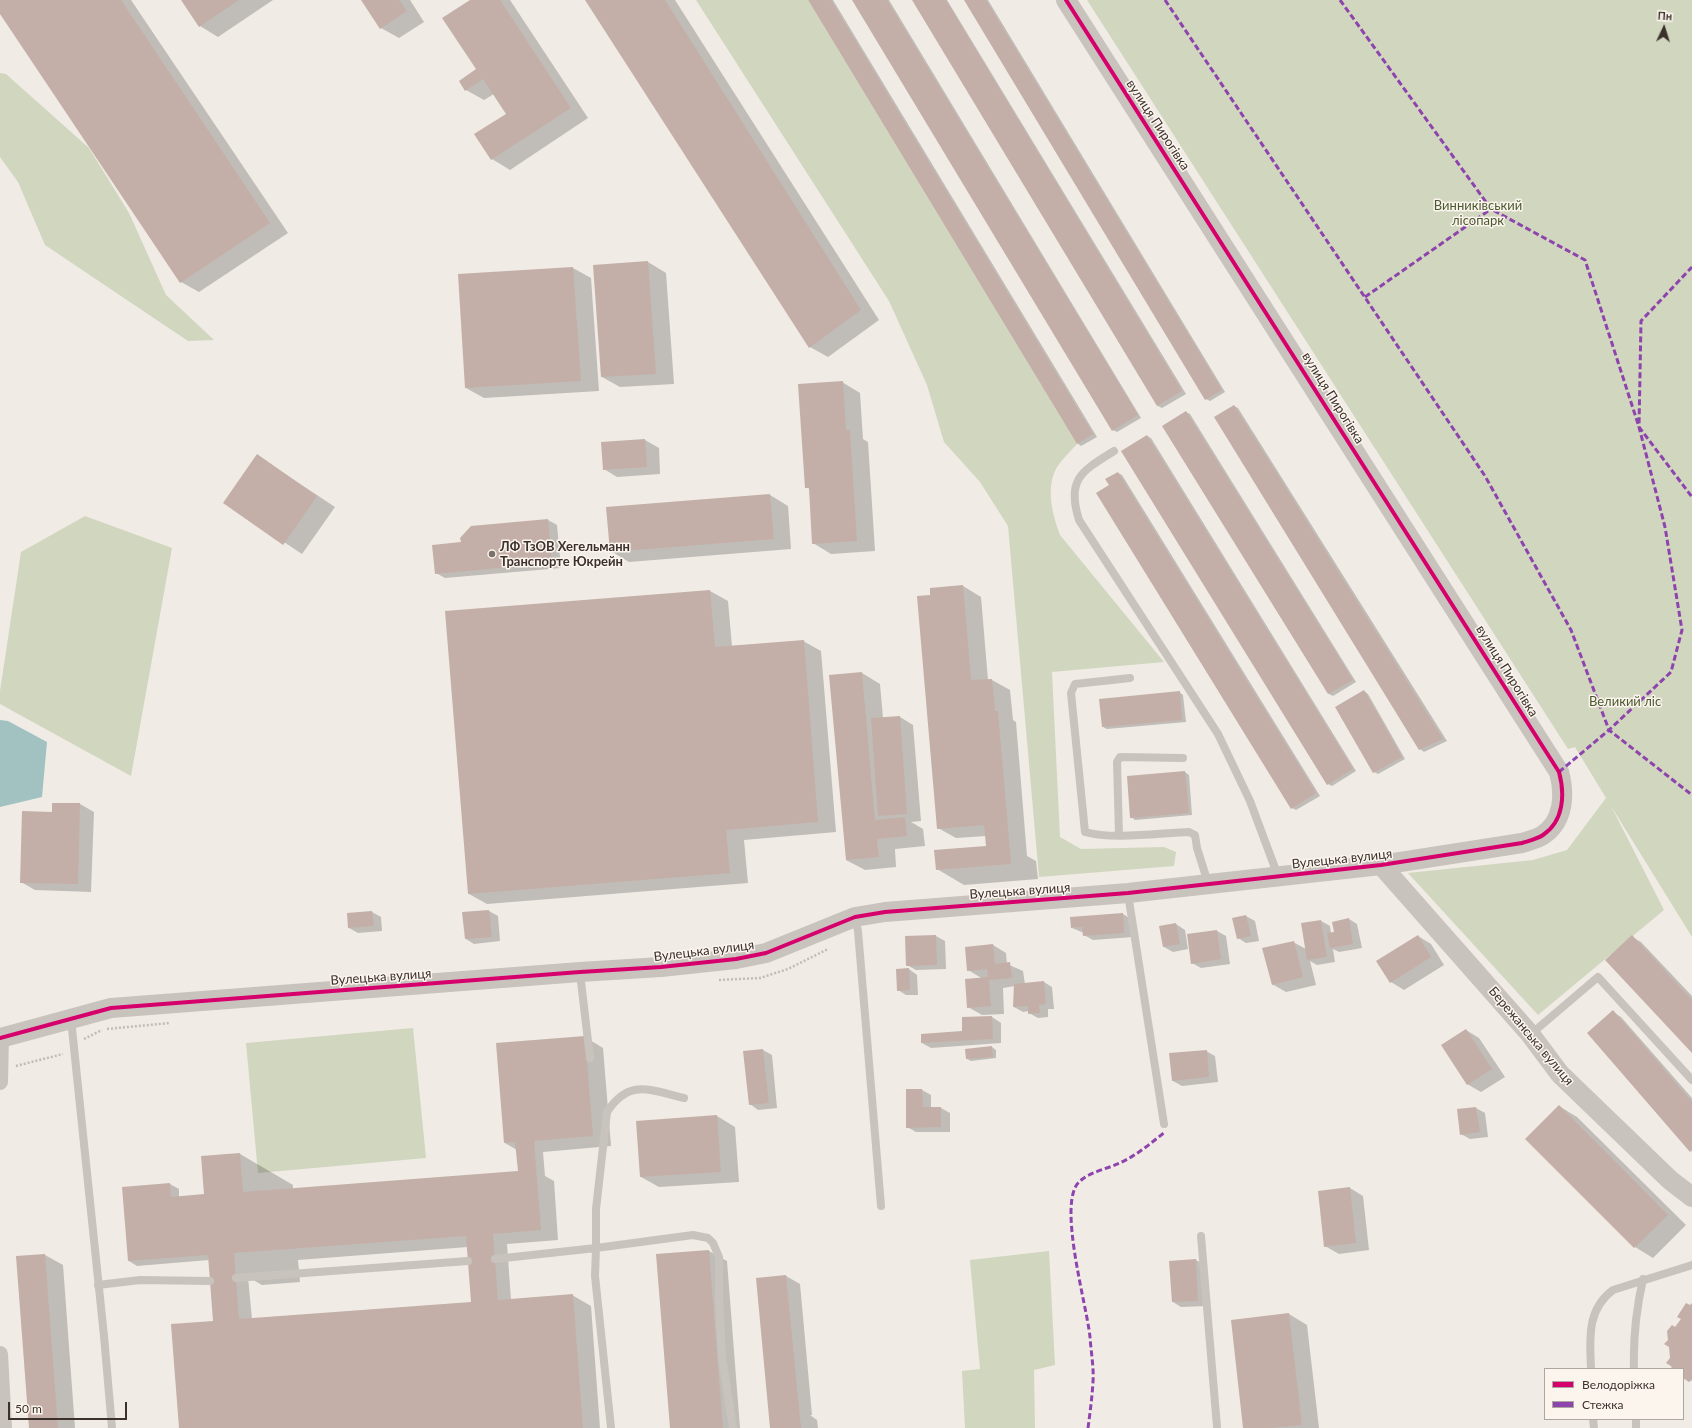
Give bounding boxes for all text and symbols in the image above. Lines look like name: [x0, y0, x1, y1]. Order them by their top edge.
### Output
north arrow: [1644, 8, 1684, 48]
text: Пн: [1657, 9, 1672, 23]
street label: вулиця Пирогівка: [1123, 77, 1193, 173]
park label: Винниківський лісопарк: [1434, 198, 1522, 229]
street label: вулиця Пирогівка: [1299, 349, 1367, 447]
place label: ЛФ ТзОВ Хегельманн Транспорте Юкрейн: [500, 539, 630, 570]
marker: ЛФ ТзОВ Хегельманн Транспорте Юкрейн: [487, 549, 497, 559]
street label: вулиця Пирогівка: [1473, 622, 1541, 720]
park label: Великий ліс: [1589, 694, 1661, 710]
street label: Вулецька вулиця: [1291, 846, 1393, 872]
street label: Вулецька вулиця: [969, 880, 1071, 902]
street label: Вулецька вулиця: [653, 937, 755, 965]
street label: Вулецька вулиця: [330, 966, 432, 988]
street label: Бережанська вулиця: [1485, 984, 1577, 1088]
legend: [1544, 1368, 1684, 1420]
text: Велодоріжка: [1582, 1377, 1655, 1392]
scale bar: [10, 1394, 129, 1420]
text: Стежка: [1582, 1397, 1624, 1412]
text: 50 m: [15, 1401, 42, 1416]

